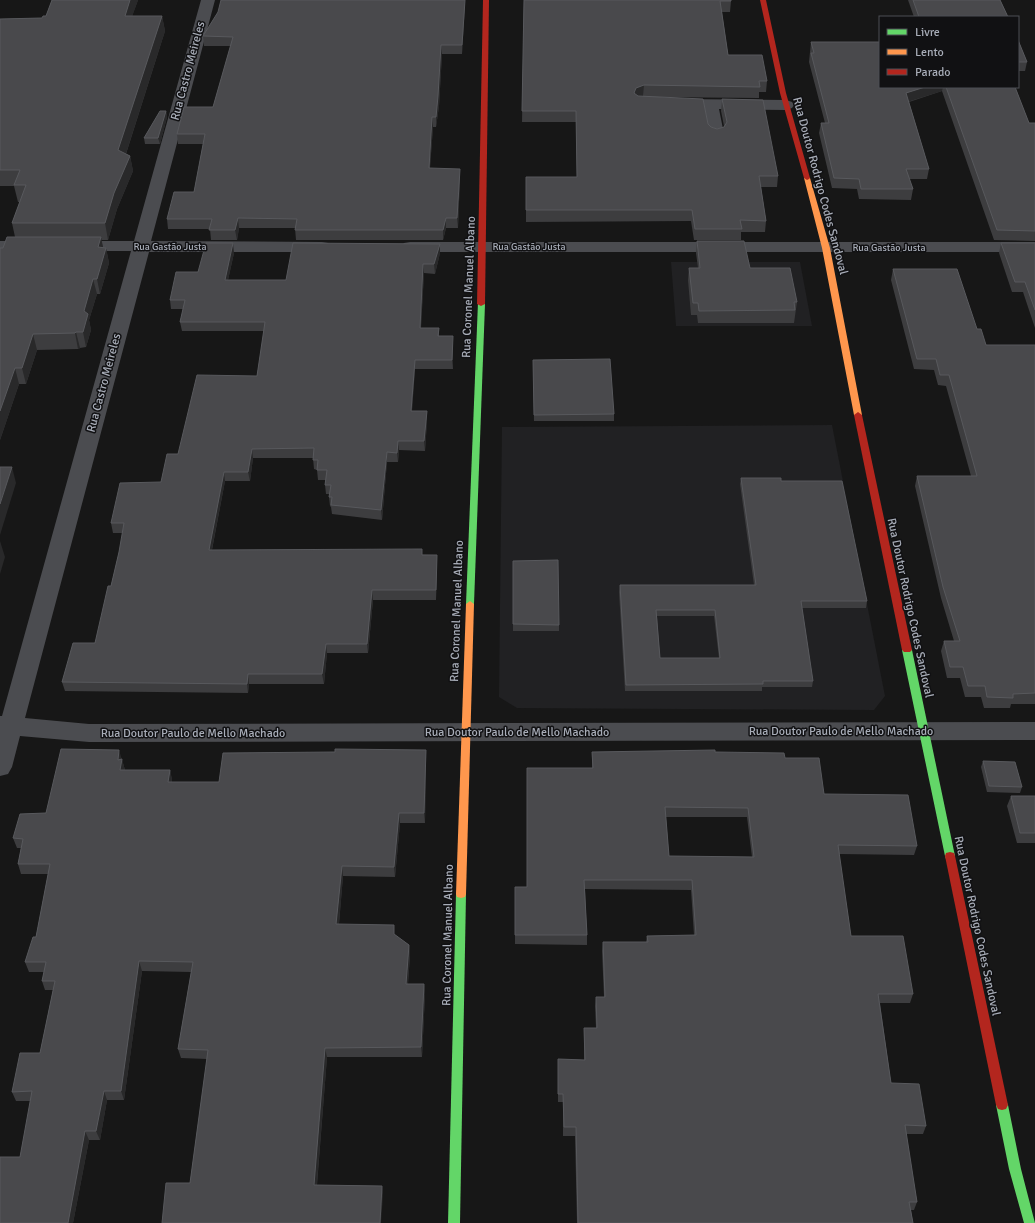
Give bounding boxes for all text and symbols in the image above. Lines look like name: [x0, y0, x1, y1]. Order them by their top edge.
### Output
legend: [879, 16, 1019, 88]
street label: Rua Castro Meireles: [168, 20, 208, 122]
text: Livre: [915, 25, 940, 40]
text: Lento: [915, 45, 944, 60]
text: Parado: [915, 65, 951, 80]
street label: Rua Doutor Rodrigo Codes Sandoval: [789, 95, 851, 277]
street label: Rua Coronel Manuel Albano: [459, 216, 479, 358]
street label: Rua Gastão Justa: [133, 241, 207, 253]
street label: Rua Gastão Justa: [492, 241, 566, 253]
street label: Rua Gastão Justa: [852, 242, 926, 254]
street label: Rua Castro Meireles: [84, 332, 124, 434]
street label: Rua Doutor Rodrigo Codes Sandoval: [884, 517, 937, 700]
street label: Rua Coronel Manuel Albano: [447, 540, 467, 682]
street label: Rua Doutor Paulo de Mello Machado: [749, 724, 933, 739]
street label: Rua Doutor Paulo de Mello Machado: [425, 725, 609, 740]
street label: Rua Doutor Paulo de Mello Machado: [101, 726, 285, 741]
street label: Rua Doutor Rodrigo Codes Sandoval: [951, 835, 1004, 1018]
street label: Rua Coronel Manuel Albano: [439, 864, 457, 1006]

